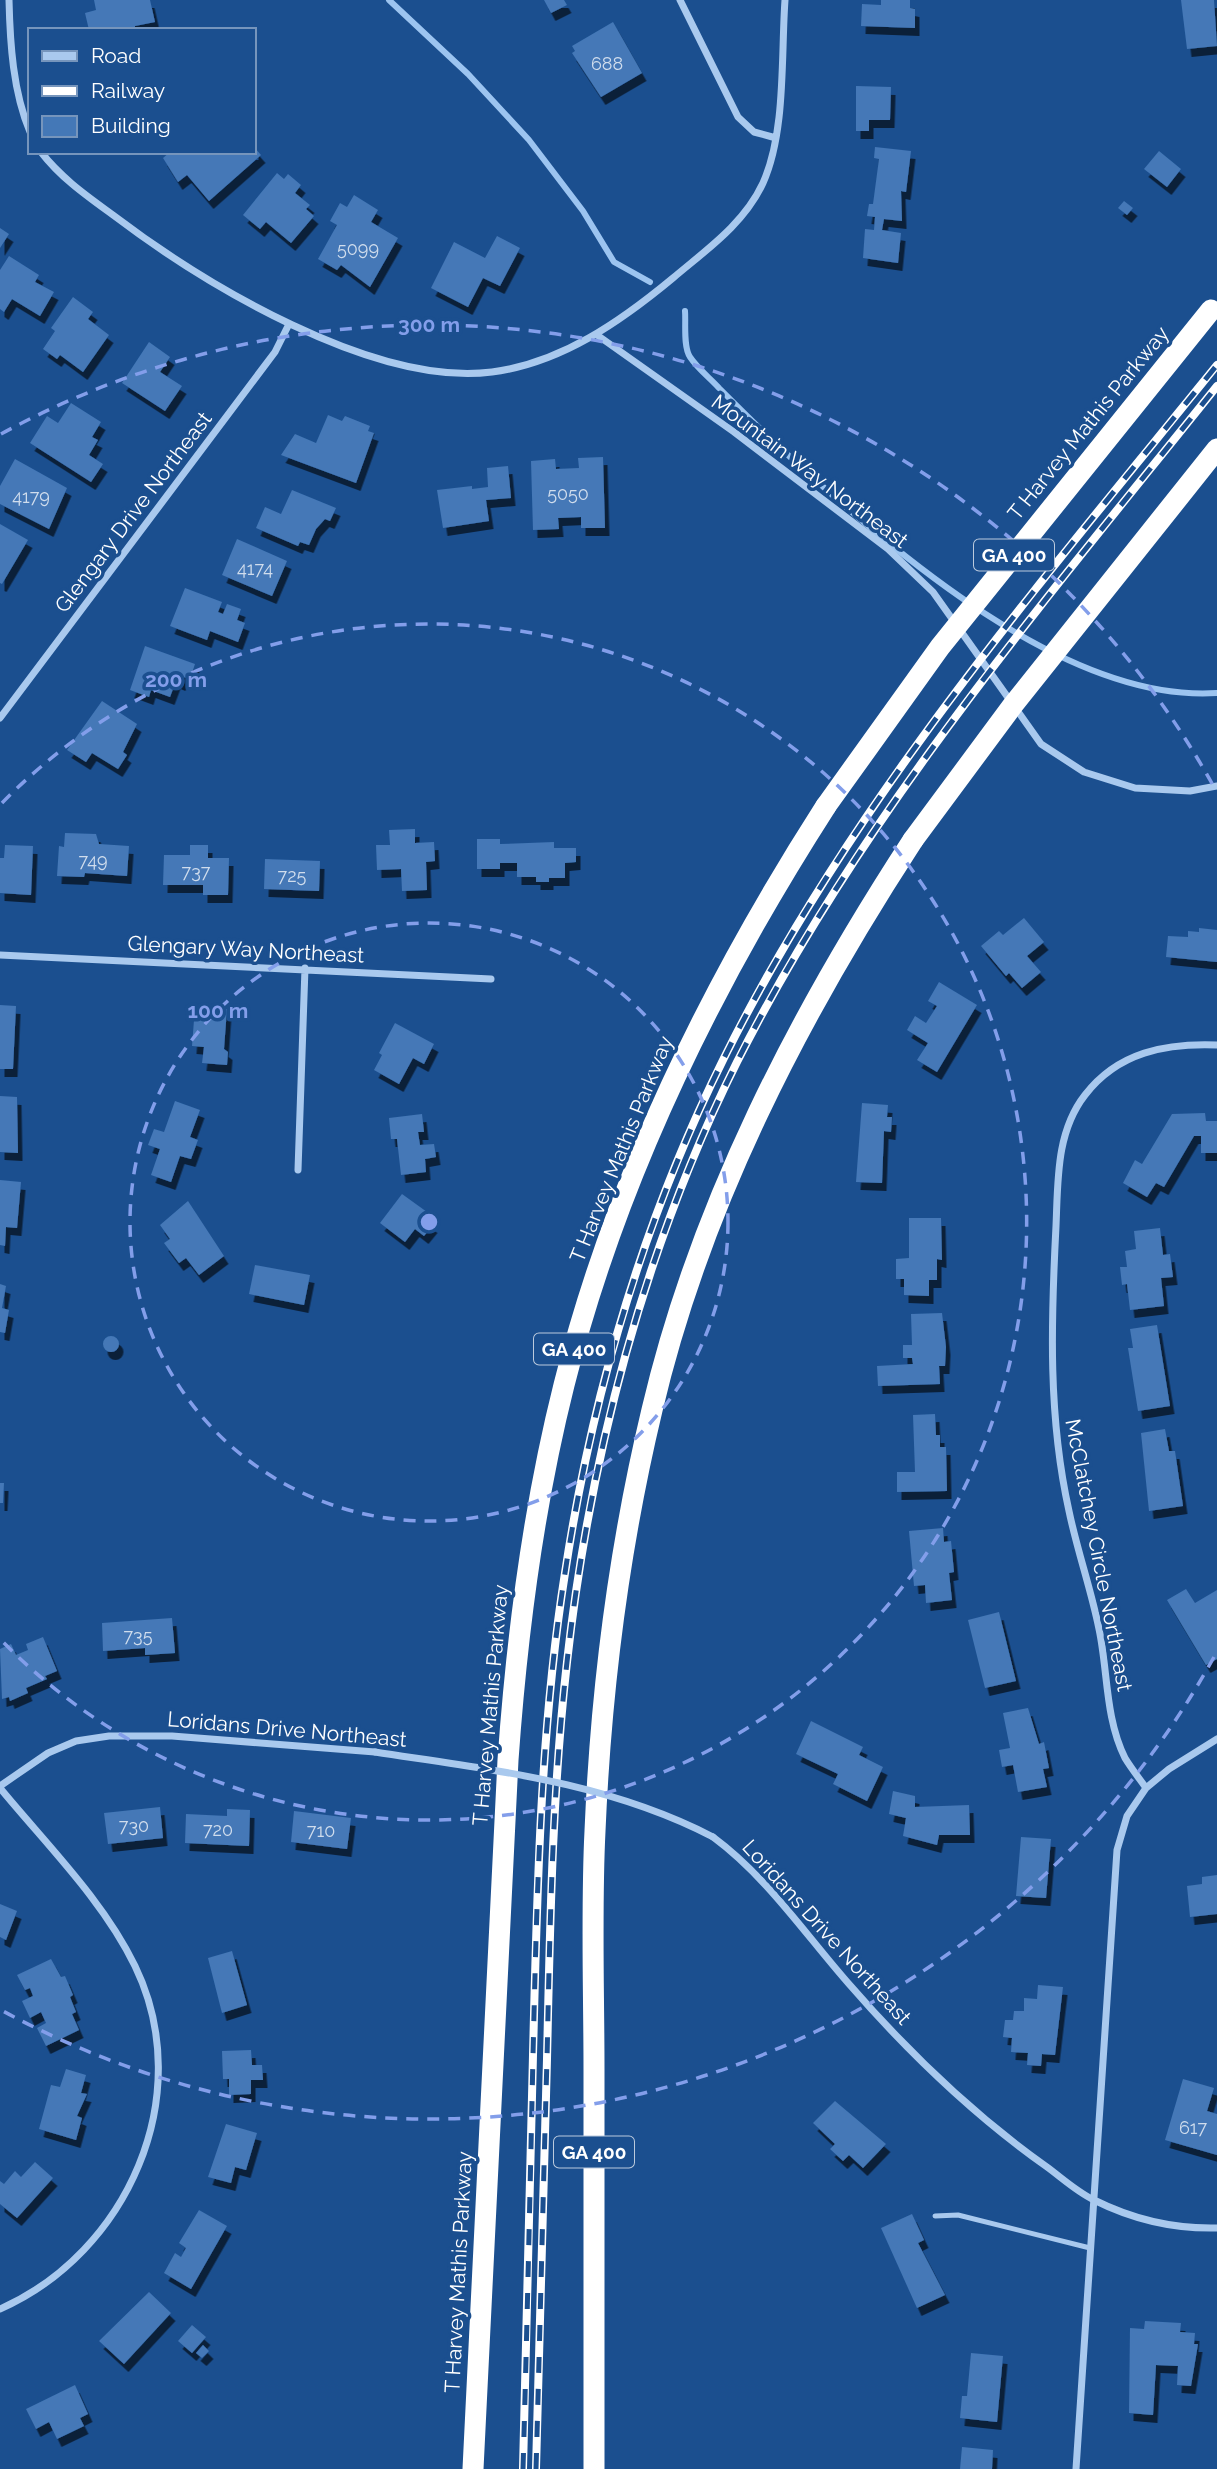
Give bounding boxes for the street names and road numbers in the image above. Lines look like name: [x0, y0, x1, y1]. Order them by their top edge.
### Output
street label: T Harvey Mathis Parkway: [1002, 321, 1174, 525]
street label: Mountain Way Northeast: [707, 389, 913, 553]
street label: Glengary Drive Northeast: [49, 407, 217, 617]
road number: GA 400: [974, 540, 1054, 570]
street label: Glengary Way Northeast: [127, 930, 365, 968]
street label: T Harvey Mathis Parkway: [564, 1032, 678, 1266]
road number: GA 400: [534, 1334, 614, 1364]
street label: McClatchey Circle Northeast: [1060, 1417, 1138, 1693]
street label: T Harvey Mathis Parkway: [467, 1583, 513, 1827]
street label: Loridans Drive Northeast: [166, 1706, 408, 1752]
street label: Loridans Drive Northeast: [737, 1834, 917, 2030]
road number: GA 400: [554, 2136, 634, 2168]
street label: T Harvey Mathis Parkway: [439, 2151, 477, 2393]

